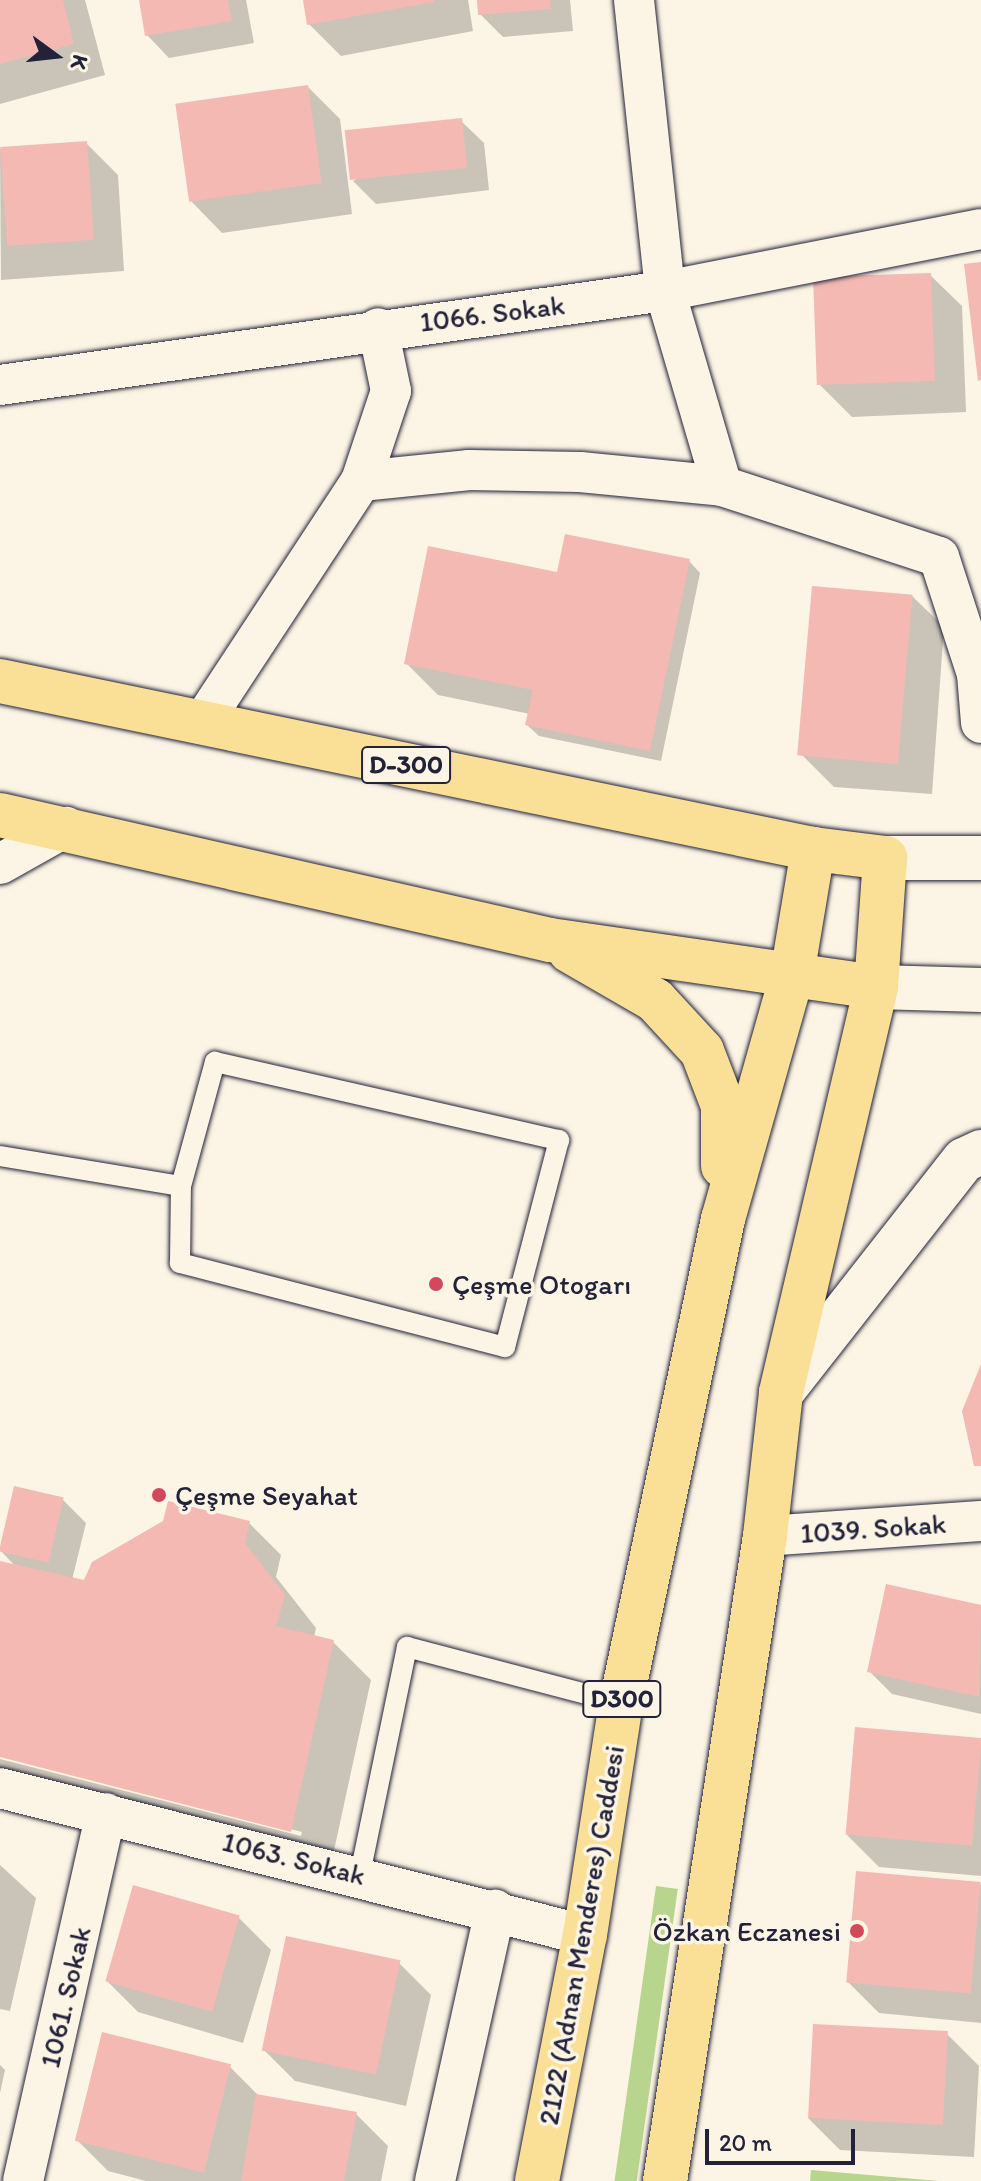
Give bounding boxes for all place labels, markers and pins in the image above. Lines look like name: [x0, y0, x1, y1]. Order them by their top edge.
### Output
place label: Çeşme Otogarı: [452, 1267, 630, 1301]
marker: Çeşme Otogarı: [427, 1275, 445, 1293]
place label: Çeşme Seyahat: [175, 1478, 357, 1512]
marker: Çeşme Seyahat: [150, 1486, 168, 1504]
place label: Özkan Eczanesi: [652, 1914, 841, 1948]
marker: Özkan Eczanesi: [848, 1922, 866, 1940]

